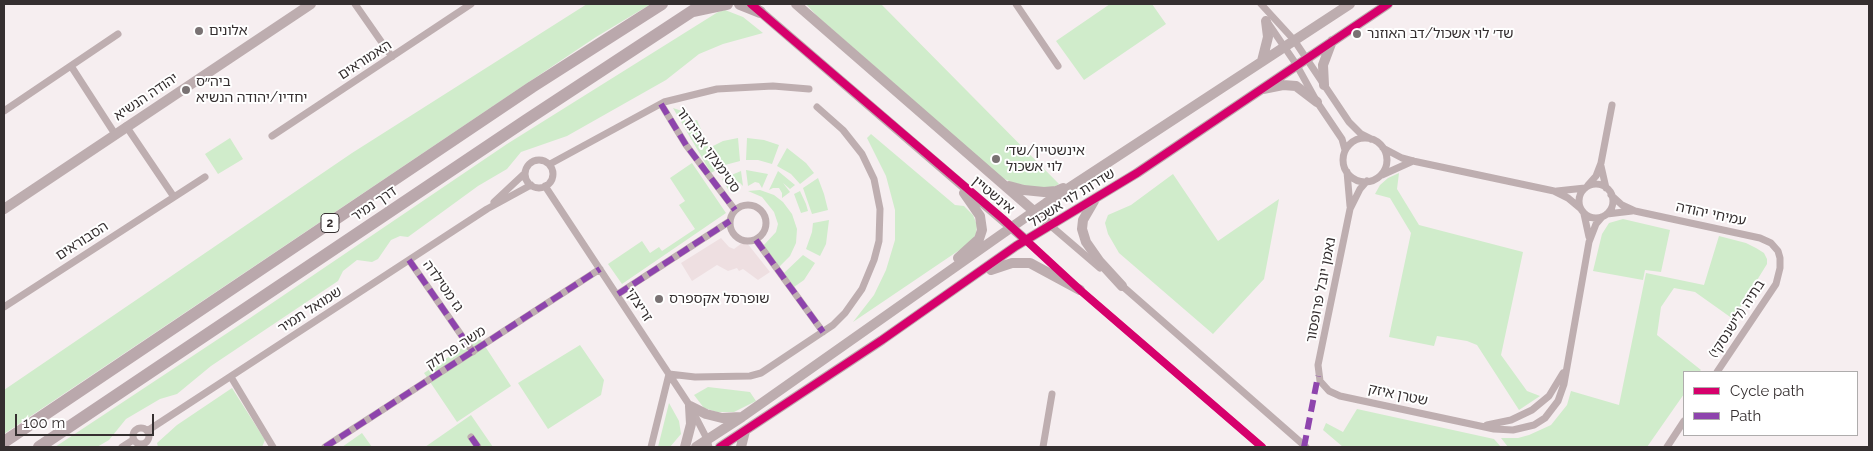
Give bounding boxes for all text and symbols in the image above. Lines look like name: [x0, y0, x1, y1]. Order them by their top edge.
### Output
place label: אלונים: [209, 23, 248, 39]
marker: אלונים: [193, 25, 205, 37]
place label: שד׳ לוי אשכול/דב האוזנר: [1367, 26, 1514, 42]
marker: שד׳ לוי אשכול/דב האוזנר: [1351, 28, 1363, 40]
street label: האמוראים: [335, 37, 395, 83]
street label: יהודה הנשיא: [111, 69, 181, 125]
place label: ביה״ס יחדיו/יהודה הנשיא: [196, 74, 307, 106]
marker: ביה״ס יחדיו/יהודה הנשיא: [180, 84, 192, 96]
street label: סטימצקי אביגדור: [672, 104, 744, 196]
place label: אינשטיין/שד׳ לוי אשכול: [1006, 143, 1085, 176]
marker: אינשטיין/שד׳ לוי אשכול: [990, 153, 1002, 165]
street label: שדרות לוי אשכול: [1026, 165, 1118, 231]
street label: אינשטיין: [968, 173, 1018, 217]
street label: דרך נמיר: [348, 183, 400, 225]
street label: עמיחי יהודה: [1674, 198, 1748, 230]
road number: 2: [321, 214, 339, 232]
street label: הסבוראים: [53, 218, 111, 264]
street label: נאמן יובל פרופסור: [1303, 236, 1339, 344]
street label: גז מטילדה: [419, 257, 467, 315]
street label: בתיה (לישנסקי): [1705, 277, 1769, 361]
street label: שמואל תמיר: [275, 283, 345, 337]
street label: זריצקי: [622, 285, 656, 325]
place label: שופרסל אקספרס: [669, 291, 769, 307]
marker: שופרסל אקספרס: [653, 293, 665, 305]
street label: משה פרלוק: [423, 322, 489, 374]
legend: [1683, 371, 1858, 436]
street label: שטרן איזק: [1367, 380, 1429, 410]
text: Cycle path: [1730, 382, 1804, 400]
scale bar: [18, 404, 156, 436]
text: Path: [1730, 407, 1761, 425]
text: 100 m: [23, 414, 65, 432]

